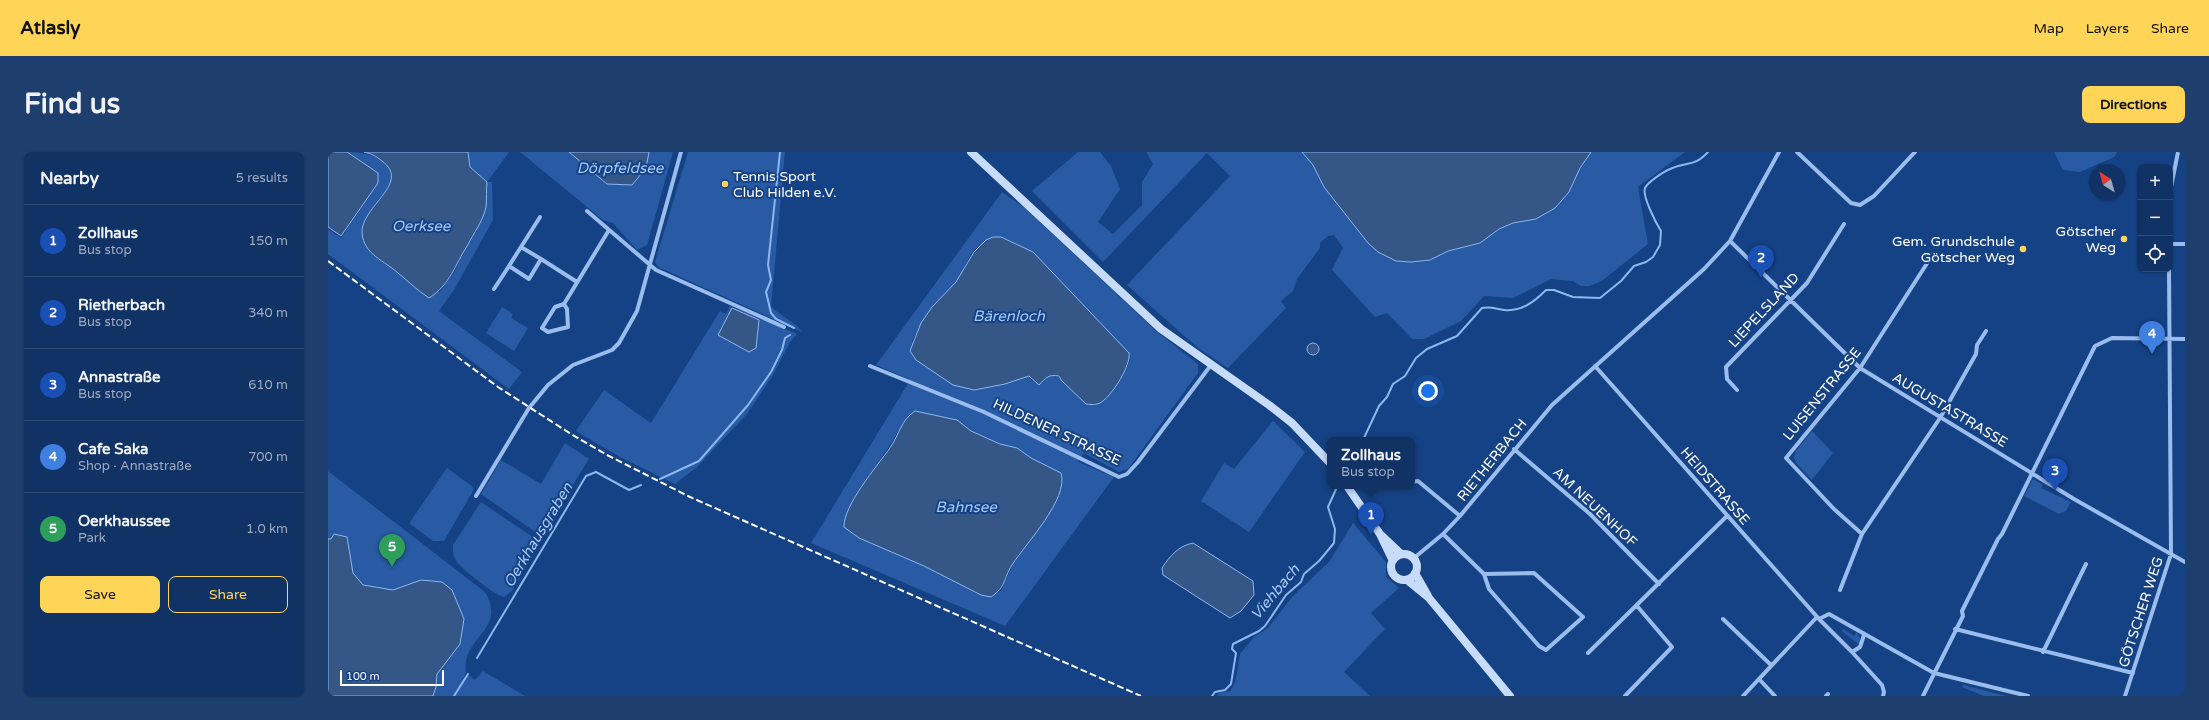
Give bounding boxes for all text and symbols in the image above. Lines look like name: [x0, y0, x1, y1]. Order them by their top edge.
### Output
text: Atlasly: [20, 17, 80, 39]
text: Map: [2034, 20, 2064, 37]
text: Layers: [2086, 20, 2129, 37]
text: Share: [2151, 20, 2189, 37]
button: Directions: [2082, 86, 2185, 123]
text: Find us: [24, 87, 120, 121]
water label: Dörpfeldsee: [577, 159, 665, 177]
north arrow: [2089, 164, 2125, 200]
map controls: [2137, 164, 2173, 272]
button: +: [2137, 164, 2173, 200]
text: Nearby: [40, 168, 99, 189]
place label: Tennis Sport Club Hilden e.V.: [733, 168, 837, 201]
text: 5 results: [236, 170, 288, 186]
marker: Tennis Sport Club Hilden e.V.: [720, 179, 730, 189]
button: −: [2137, 200, 2173, 236]
water label: Oerksee: [392, 217, 452, 235]
place label: Götscher Weg: [2056, 223, 2117, 256]
text: Zollhaus: [78, 224, 138, 242]
text: 1: [49, 233, 57, 249]
text: 150 m: [248, 233, 288, 249]
place label: Gem. Grundschule Götscher Weg: [1892, 233, 2015, 266]
marker: Götscher Weg: [2119, 234, 2129, 244]
button: locate: [2137, 236, 2173, 272]
text: Bus stop: [78, 242, 132, 258]
marker: Gem. Grundschule Götscher Weg: [2018, 244, 2028, 254]
pin: 2: [1748, 245, 1774, 278]
street label: LIEPELSLAND: [1725, 269, 1803, 351]
text: Rietherbach: [78, 296, 165, 314]
text: 2: [49, 305, 57, 321]
text: 340 m: [248, 305, 288, 321]
water label: Bärenloch: [973, 307, 1046, 325]
text: Bus stop: [78, 314, 132, 330]
pin: 4: [2139, 321, 2165, 354]
street label: LUISENSTRASSE: [1779, 344, 1865, 444]
text: Annastraße: [78, 368, 160, 386]
street label: AUGUSTASTRASSE: [1889, 369, 2011, 451]
text: 3: [49, 377, 57, 393]
text: 610 m: [248, 377, 288, 393]
your location: [1418, 381, 1438, 401]
text: Bus stop: [78, 386, 132, 402]
street label: HILDENER STRASSE: [990, 395, 1124, 469]
street label: RIETHERBACH: [1454, 415, 1530, 505]
popup: [1327, 437, 1415, 489]
text: Cafe Saka: [78, 440, 148, 458]
street label: HEIDSTRASSE: [1677, 444, 1753, 528]
text: Zollhaus: [1341, 446, 1401, 464]
text: 4: [49, 449, 57, 465]
text: 700 m: [248, 449, 288, 465]
text: Shop · Annastraße: [78, 458, 192, 474]
pin: 3: [2042, 458, 2068, 491]
text: Bus stop: [1341, 464, 1395, 480]
street label: AM NEUENHOF: [1549, 464, 1641, 551]
water label: Oerkhausgraben: [500, 479, 577, 591]
water label: Bahnsee: [935, 498, 998, 516]
pin: 1: [1358, 502, 1384, 535]
text: Oerkhaussee: [78, 512, 170, 530]
text: 5: [49, 521, 57, 537]
text: 1.0 km: [246, 521, 288, 537]
text: Park: [78, 530, 106, 546]
pin: 5: [379, 534, 405, 567]
street label: GÖTSCHER WEG: [2115, 555, 2167, 669]
water label: Viehbach: [1247, 560, 1304, 623]
button: Save: [40, 576, 160, 613]
button: Share: [168, 576, 288, 613]
scale bar: [340, 668, 444, 687]
text: 100 m: [346, 670, 380, 683]

